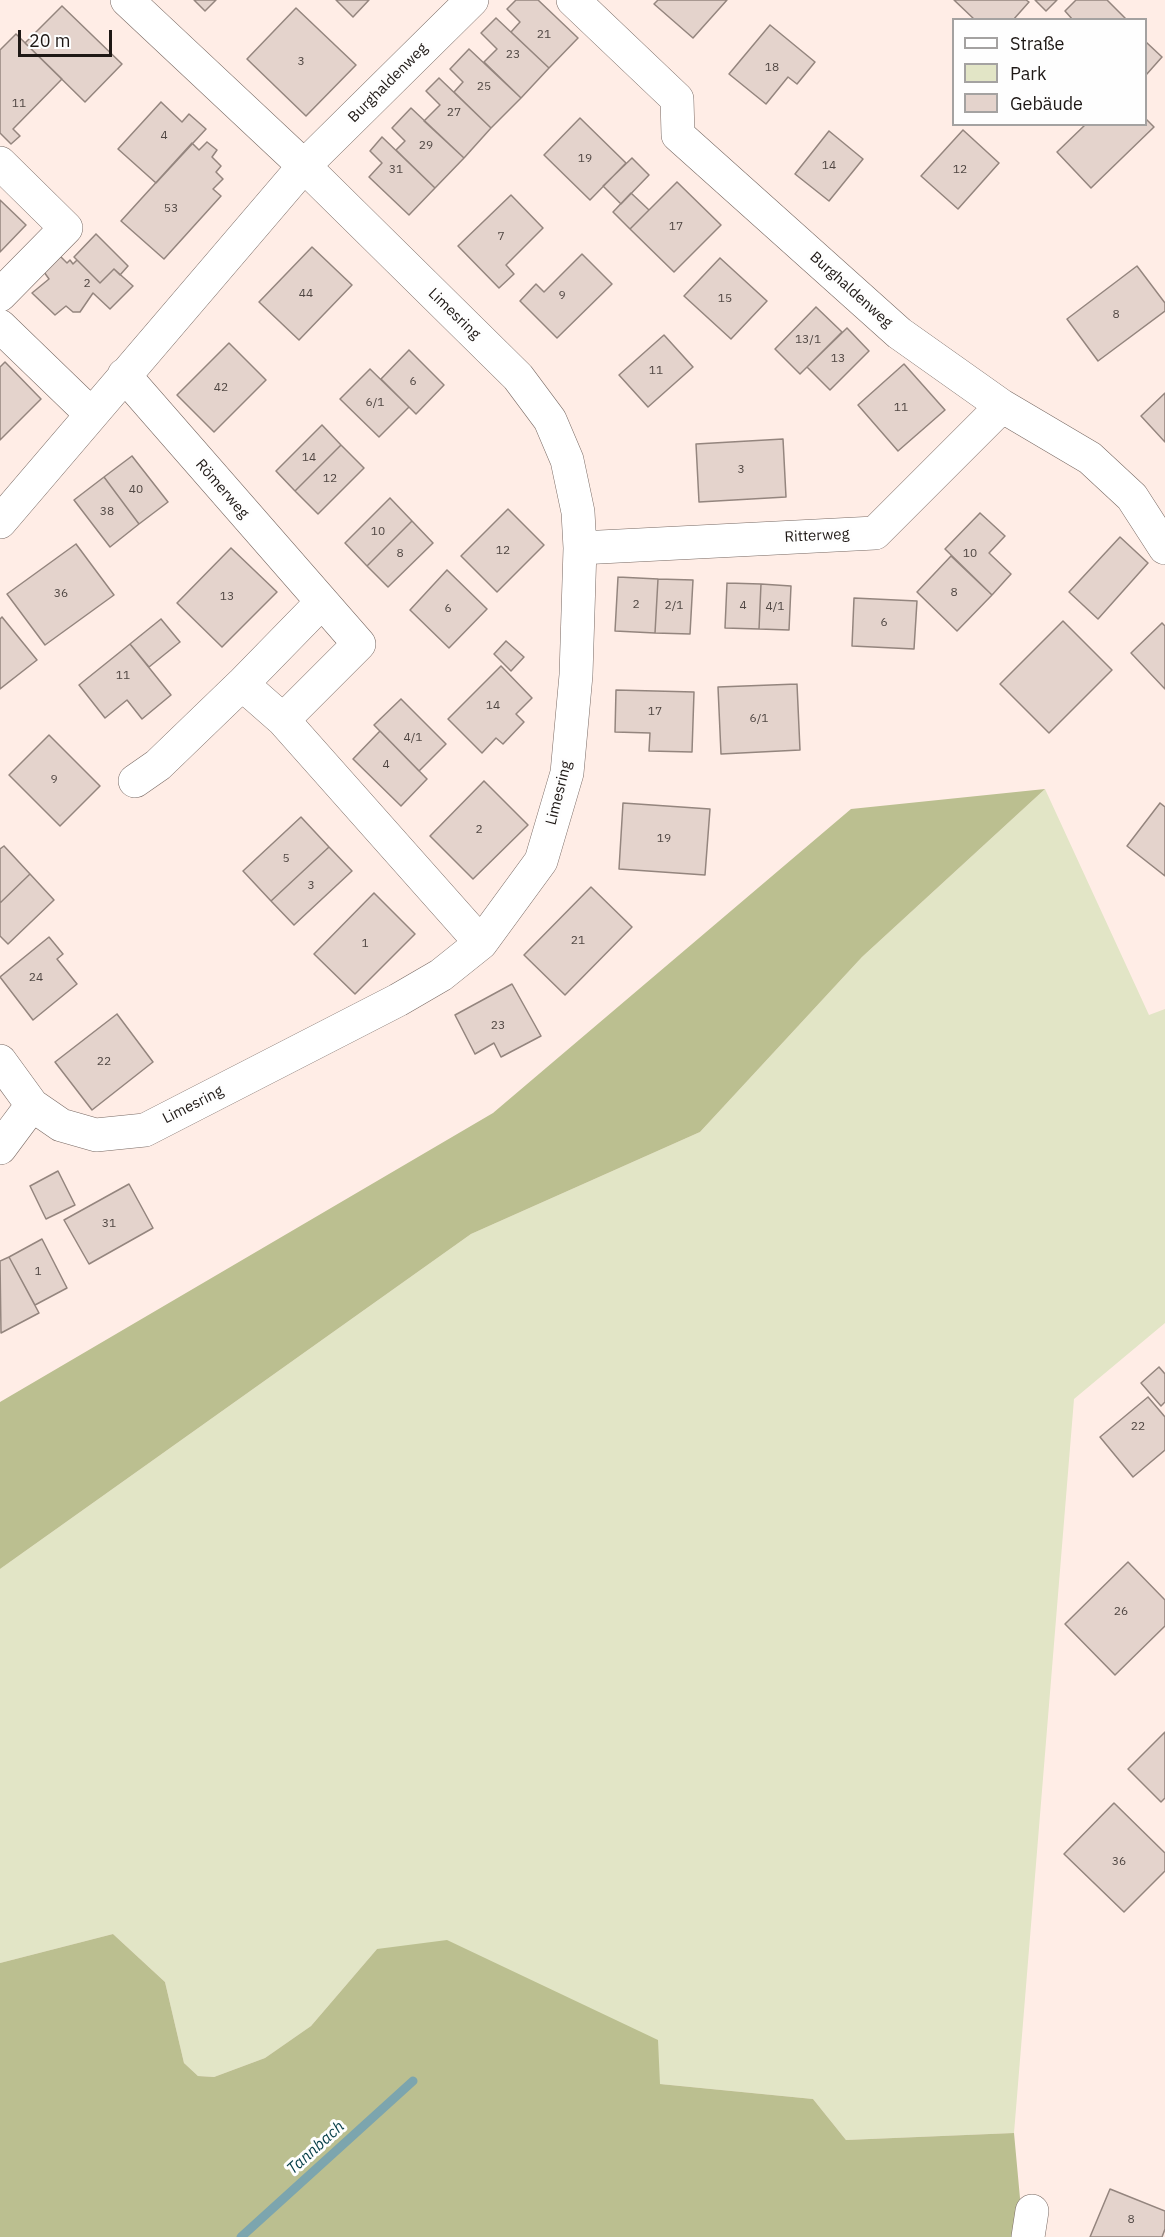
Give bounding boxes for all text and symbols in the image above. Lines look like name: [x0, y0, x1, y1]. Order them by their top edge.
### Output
scale bar: [21, 18, 116, 56]
legend: [952, 18, 1147, 126]
house number: 21: [537, 28, 551, 42]
text: 20 m: [29, 29, 71, 52]
text: Straße: [1010, 32, 1064, 55]
street label: Burghaldenweg: [345, 40, 431, 126]
house number: 23: [506, 48, 520, 62]
house number: 3: [297, 55, 305, 69]
house number: 18: [765, 61, 779, 75]
text: Park: [1010, 62, 1046, 85]
house number: 25: [477, 80, 491, 94]
text: Gebäude: [1010, 92, 1083, 115]
house number: 11: [12, 97, 26, 111]
house number: 27: [447, 106, 461, 120]
house number: 4: [160, 129, 168, 143]
house number: 29: [419, 139, 433, 153]
house number: 19: [578, 152, 592, 166]
house number: 14: [822, 159, 836, 173]
house number: 31: [389, 163, 403, 177]
house number: 12: [953, 163, 967, 177]
house number: 53: [164, 202, 178, 216]
house number: 17: [669, 220, 683, 234]
house number: 7: [497, 230, 505, 244]
street label: Burghaldenweg: [806, 248, 896, 332]
house number: 2: [83, 277, 91, 291]
street label: Limesring: [424, 285, 484, 343]
house number: 44: [299, 287, 313, 301]
house number: 9: [558, 289, 566, 303]
house number: 15: [718, 292, 732, 306]
house number: 8: [1112, 308, 1120, 322]
house number: 13/1: [795, 333, 821, 347]
house number: 13: [831, 352, 845, 366]
house number: 11: [649, 364, 663, 378]
house number: 6: [409, 375, 417, 389]
house number: 42: [214, 381, 228, 395]
house number: 6/1: [366, 396, 384, 410]
house number: 11: [894, 401, 908, 415]
house number: 14: [302, 451, 316, 465]
street label: Römerweg: [191, 456, 253, 522]
house number: 3: [737, 463, 745, 477]
house number: 12: [323, 472, 337, 486]
house number: 40: [129, 483, 143, 497]
house number: 38: [100, 505, 114, 519]
house number: 10: [371, 525, 385, 539]
street label: Ritterweg: [784, 525, 850, 547]
house number: 12: [496, 544, 510, 558]
house number: 8: [396, 547, 404, 561]
house number: 10: [963, 547, 977, 561]
house number: 8: [950, 586, 958, 600]
house number: 36: [54, 587, 68, 601]
house number: 13: [220, 590, 234, 604]
house number: 2: [632, 598, 640, 612]
house number: 2/1: [665, 599, 683, 613]
house number: 4: [739, 599, 747, 613]
house number: 4/1: [766, 600, 784, 614]
house number: 6: [444, 602, 452, 616]
house number: 6: [880, 616, 888, 630]
house number: 11: [116, 669, 130, 683]
house number: 14: [486, 699, 500, 713]
house number: 17: [648, 705, 662, 719]
house number: 6/1: [750, 712, 768, 726]
house number: 4/1: [404, 731, 422, 745]
house number: 4: [382, 758, 390, 772]
street label: Limesring: [542, 759, 576, 827]
house number: 9: [50, 773, 58, 787]
house number: 2: [475, 823, 483, 837]
house number: 19: [657, 832, 671, 846]
house number: 5: [282, 852, 290, 866]
house number: 3: [307, 879, 315, 893]
house number: 21: [571, 934, 585, 948]
house number: 1: [361, 937, 369, 951]
house number: 24: [29, 971, 43, 985]
house number: 23: [491, 1019, 505, 1033]
house number: 22: [97, 1055, 111, 1069]
street label: Limesring: [160, 1082, 226, 1128]
house number: 31: [102, 1217, 116, 1231]
house number: 1: [34, 1265, 42, 1279]
house number: 22: [1131, 1420, 1145, 1434]
house number: 26: [1114, 1605, 1128, 1619]
house number: 36: [1112, 1855, 1126, 1869]
water label: Tannbach: [283, 2117, 349, 2179]
house number: 8: [1127, 2213, 1135, 2227]

